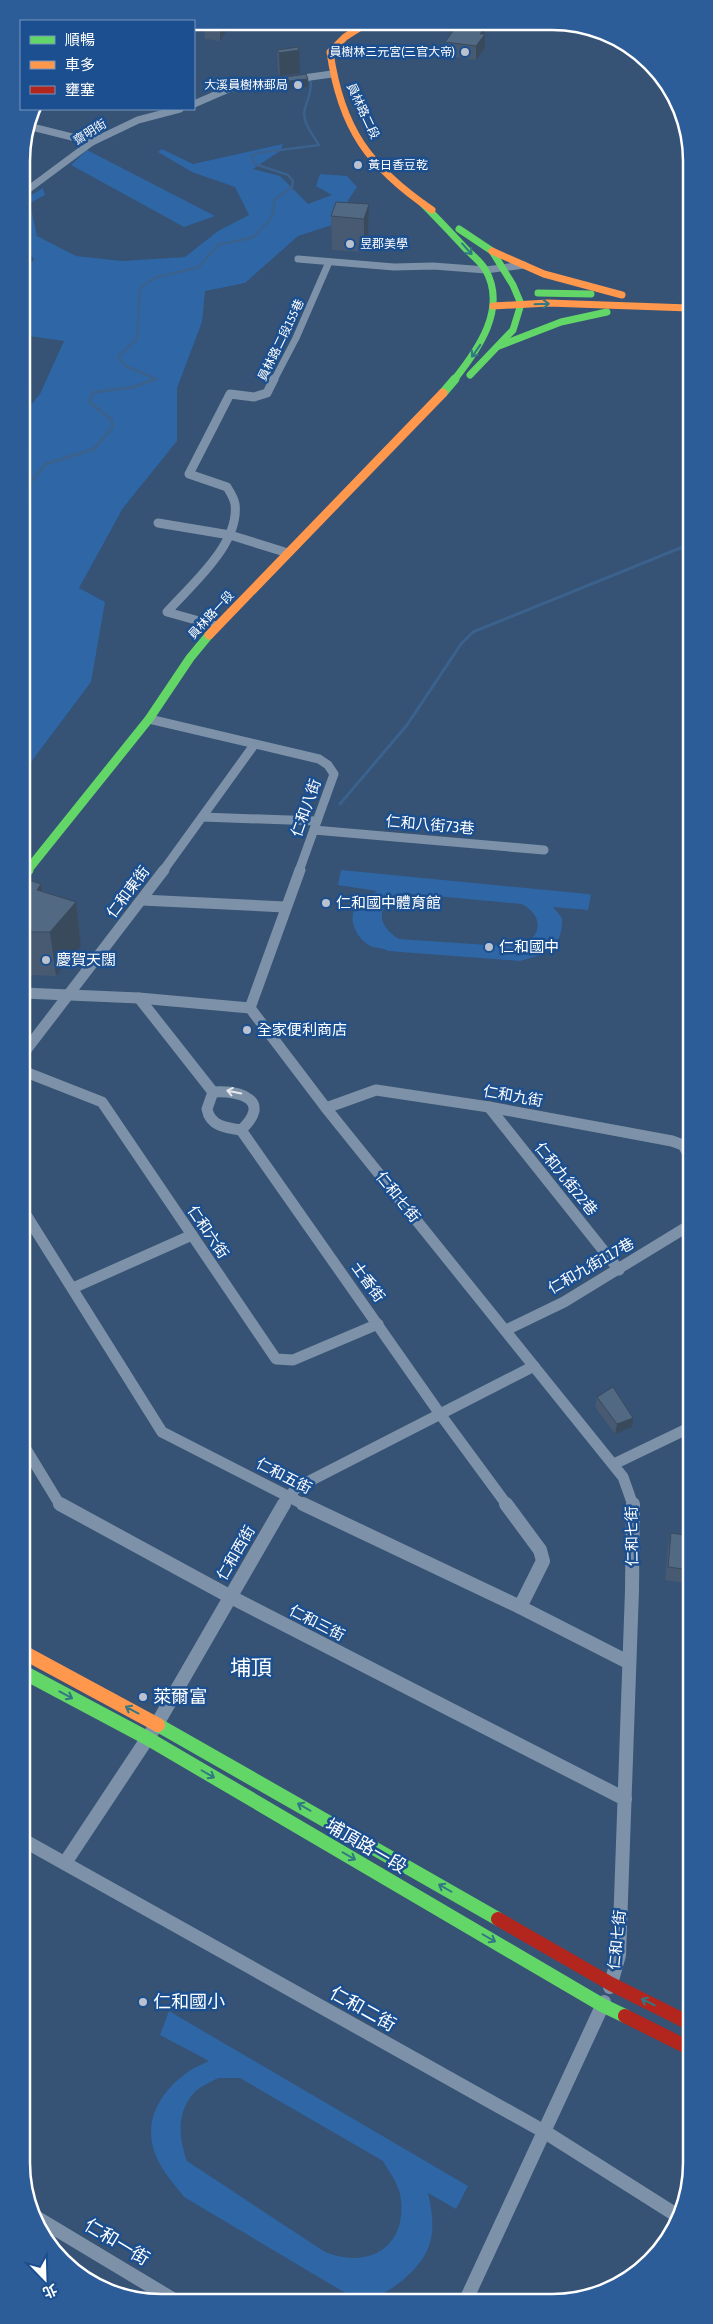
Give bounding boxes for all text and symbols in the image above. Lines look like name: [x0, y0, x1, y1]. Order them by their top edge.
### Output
legend: [20, 20, 195, 110]
text: 順暢: [65, 31, 95, 48]
place label: 員樹林三元宮(三官大帝): [329, 45, 455, 59]
marker: 員樹林三元宮(三官大帝): [459, 46, 471, 58]
text: 車多: [65, 56, 95, 73]
place label: 大溪員樹林郵局: [204, 78, 288, 92]
marker: 大溪員樹林郵局: [292, 79, 304, 91]
text: 壅塞: [65, 81, 95, 98]
street label: 員林路二段: [344, 81, 382, 141]
street label: 齋明街: [71, 117, 109, 147]
place label: 黃日香豆乾: [368, 158, 428, 172]
marker: 黃日香豆乾: [352, 159, 364, 171]
place label: 昱郡美學: [360, 237, 408, 251]
marker: 昱郡美學: [344, 238, 356, 250]
one-way arrow: [461, 243, 473, 256]
street label: 員林路二段155巷: [255, 297, 307, 383]
one-way arrow: [533, 299, 549, 308]
one-way arrow: [471, 344, 481, 358]
street label: 員林路一段: [185, 588, 237, 642]
street label: 仁和八街: [287, 777, 324, 839]
street label: 仁和八街73巷: [385, 812, 475, 837]
street label: 仁和東街: [103, 863, 152, 921]
place label: 仁和國中體育館: [336, 894, 441, 911]
marker: 仁和國中體育館: [320, 897, 332, 909]
place label: 仁和國中: [499, 938, 559, 955]
marker: 仁和國中: [483, 941, 495, 953]
place label: 慶賀天闊: [56, 951, 116, 968]
marker: 慶賀天闊: [40, 954, 52, 966]
place label: 全家便利商店: [257, 1021, 347, 1038]
marker: 全家便利商店: [241, 1024, 253, 1036]
street label: 仁和九街: [482, 1082, 544, 1109]
one-way arrow: [227, 1086, 243, 1096]
street label: 仁和九街22巷: [532, 1139, 601, 1219]
street label: 仁和七街: [373, 1168, 424, 1225]
street label: 仁和六街: [185, 1202, 232, 1261]
street label: 仁和九街117巷: [545, 1234, 637, 1297]
street label: 士香街: [348, 1259, 389, 1305]
street label: 仁和五街: [254, 1454, 315, 1497]
street label: 仁和七街: [622, 1506, 641, 1566]
street label: 仁和西街: [213, 1523, 258, 1583]
street label: 仁和三街: [287, 1601, 348, 1644]
district label: 埔頂: [230, 1655, 272, 1679]
place label: 萊爾富: [153, 1686, 207, 1707]
one-way arrow: [59, 1690, 74, 1700]
marker: 萊爾富: [137, 1691, 149, 1703]
one-way arrow: [125, 1705, 140, 1715]
one-way arrow: [201, 1769, 216, 1779]
one-way arrow: [298, 1802, 312, 1812]
street label: 埔頂路一段: [322, 1814, 410, 1877]
one-way arrow: [341, 1852, 355, 1862]
one-way arrow: [439, 1883, 453, 1893]
street label: 仁和七街: [605, 1909, 628, 1971]
one-way arrow: [481, 1934, 495, 1944]
street label: 仁和二街: [327, 1982, 400, 2035]
place label: 仁和國小: [153, 1991, 225, 2012]
marker: 仁和國小: [137, 1996, 149, 2008]
one-way arrow: [641, 1997, 656, 2007]
street label: 仁和一街: [81, 2214, 154, 2269]
north arrow: [20, 2254, 70, 2304]
text: 北: [41, 2281, 60, 2301]

